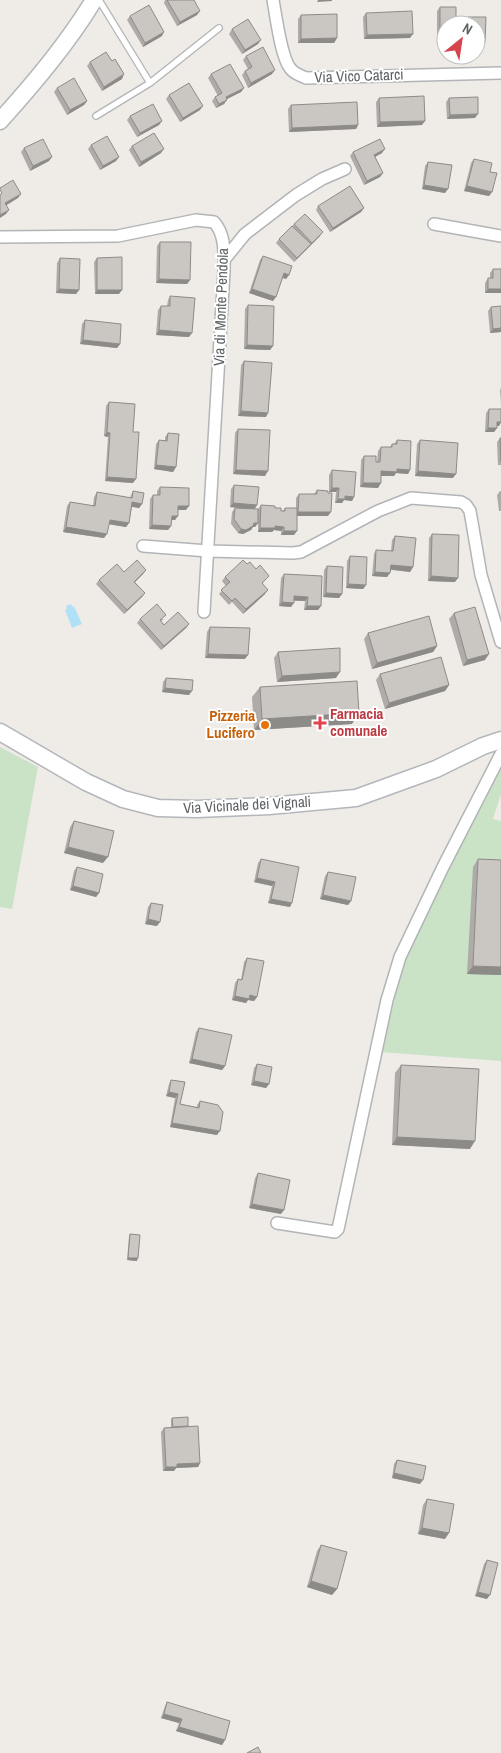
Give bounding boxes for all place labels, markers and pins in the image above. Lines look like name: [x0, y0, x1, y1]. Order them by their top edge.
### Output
place label: Farmacia comunale: [330, 703, 388, 741]
place label: Pizzeria Lucifero: [206, 705, 255, 743]
marker: Farmacia comunale: [314, 717, 326, 729]
marker: Pizzeria Lucifero: [259, 719, 271, 731]

